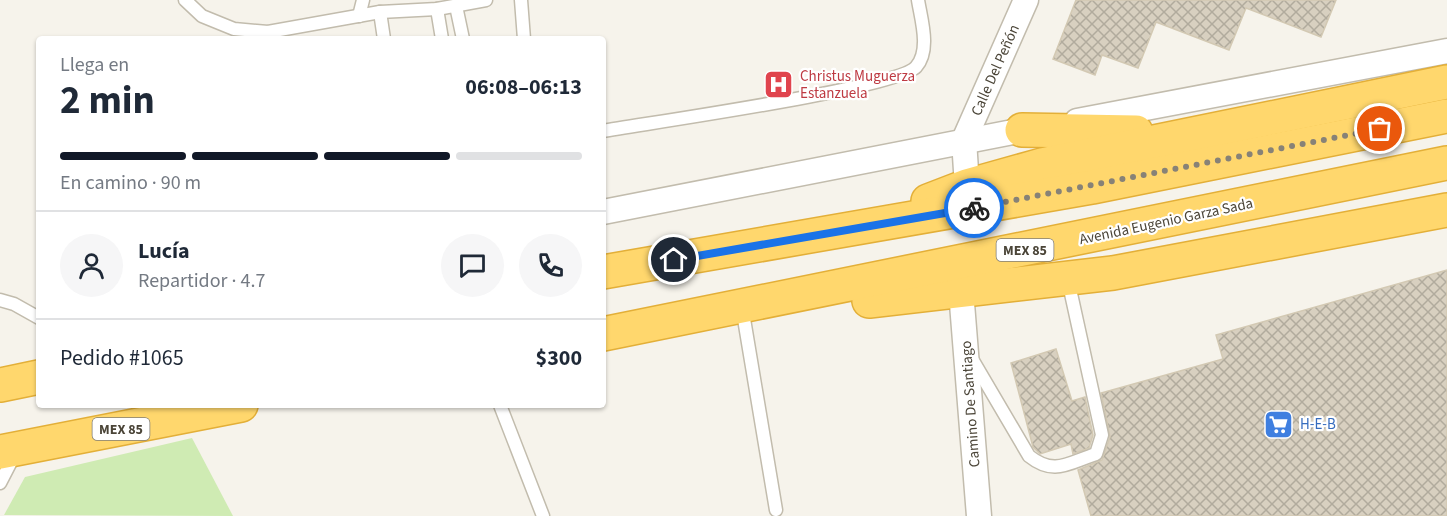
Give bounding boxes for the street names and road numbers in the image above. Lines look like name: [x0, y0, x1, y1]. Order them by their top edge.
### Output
street label: Calle Del Peñón: [966, 21, 1025, 119]
street label: Avenida Eugenio Garza Sada: [1077, 193, 1255, 250]
road number: MEX 85: [996, 239, 1054, 261]
street label: Camino De Santiago: [956, 340, 985, 468]
road number: MEX 85: [92, 418, 150, 440]

